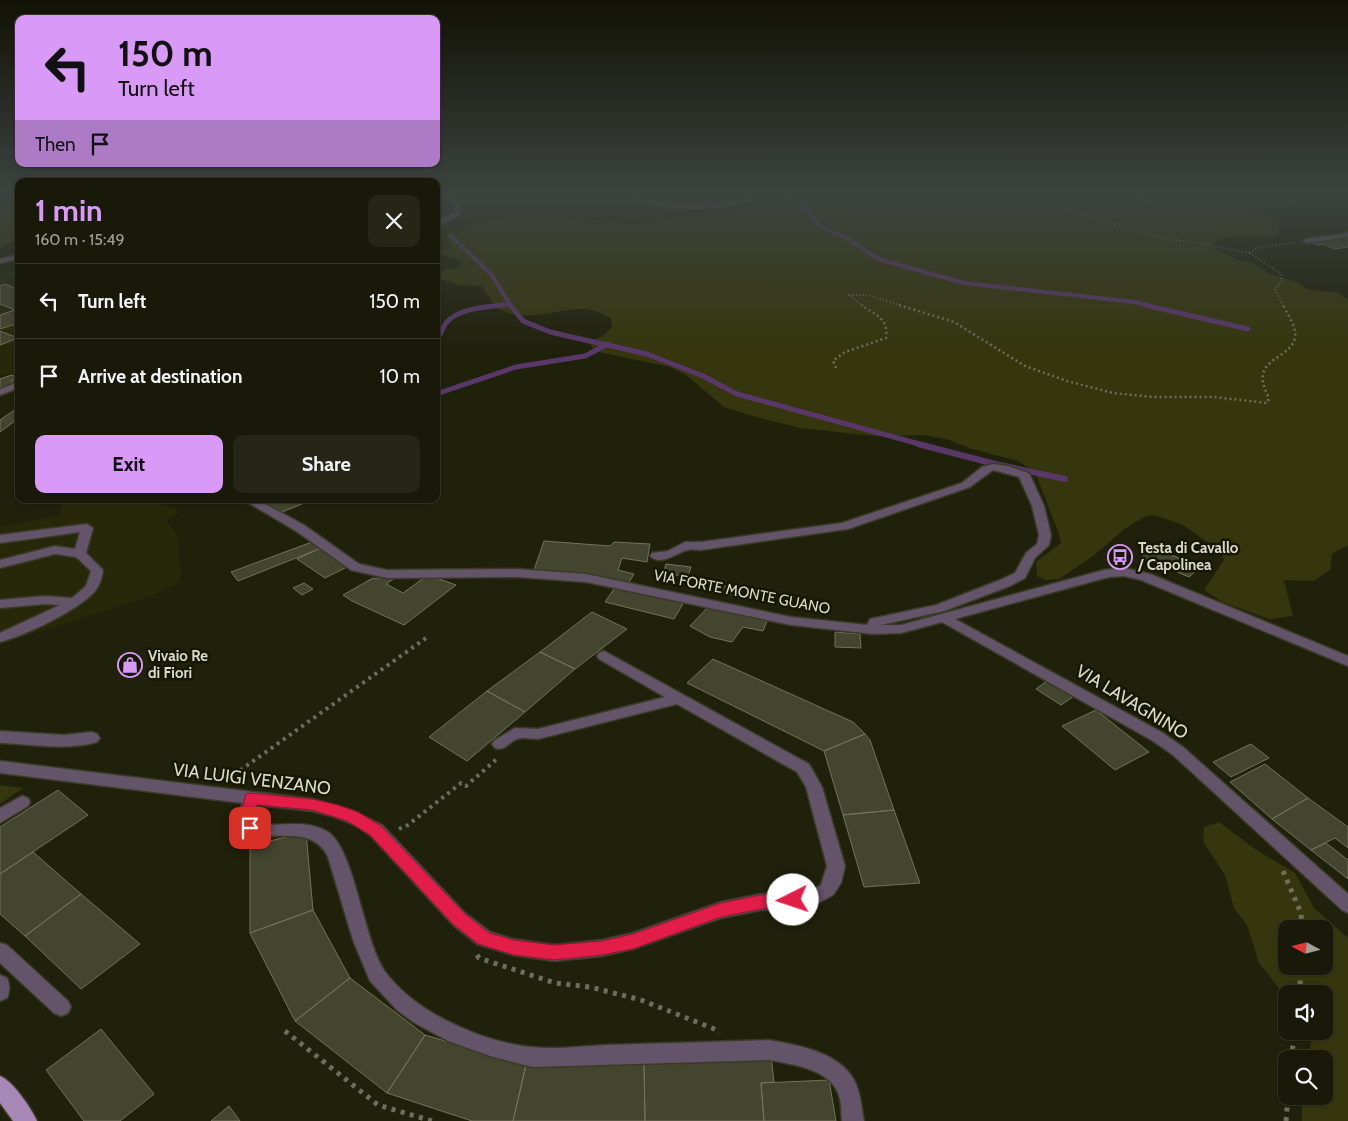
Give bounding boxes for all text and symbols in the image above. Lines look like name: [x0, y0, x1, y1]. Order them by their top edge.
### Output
text: 150 m: [118, 32, 213, 75]
icon: left: [35, 35, 100, 100]
text: Turn left: [118, 75, 195, 102]
icon: arrive: [86, 130, 114, 158]
text: Then: [35, 133, 76, 156]
text: 1 min: [35, 192, 103, 229]
button: close: [368, 195, 420, 247]
text: 160 m · 15:49: [35, 230, 125, 249]
icon: left: [35, 287, 63, 315]
text: Turn left: [78, 290, 146, 313]
text: 150 m: [369, 290, 420, 313]
icon: arrive: [35, 362, 63, 390]
text: Arrive at destination: [78, 365, 242, 388]
text: 10 m: [380, 365, 420, 388]
button: Exit: [35, 435, 223, 493]
button: Share: [233, 435, 420, 493]
place label: Testa di Cavallo / Capolinea: [1137, 539, 1239, 574]
bus stop icon: Testa di Cavallo / Capolinea: [1107, 544, 1133, 570]
street label: VIA FORTE MONTE GUANO: [652, 566, 832, 618]
place label: Vivaio Re di Fiori: [148, 647, 208, 682]
shop icon: Vivaio Re di Fiori: [117, 652, 143, 678]
street label: VIA LAVAGNINO: [1072, 660, 1192, 744]
street label: VIA LUIGI VENZANO: [172, 758, 332, 800]
pin: [229, 807, 271, 849]
icon: arrive: [236, 814, 264, 842]
position arrow: [766, 873, 818, 925]
north arrow: [1278, 920, 1332, 975]
map controls: [1278, 920, 1333, 1105]
button: sound: [1278, 985, 1333, 1040]
button: search: [1278, 1050, 1333, 1105]

